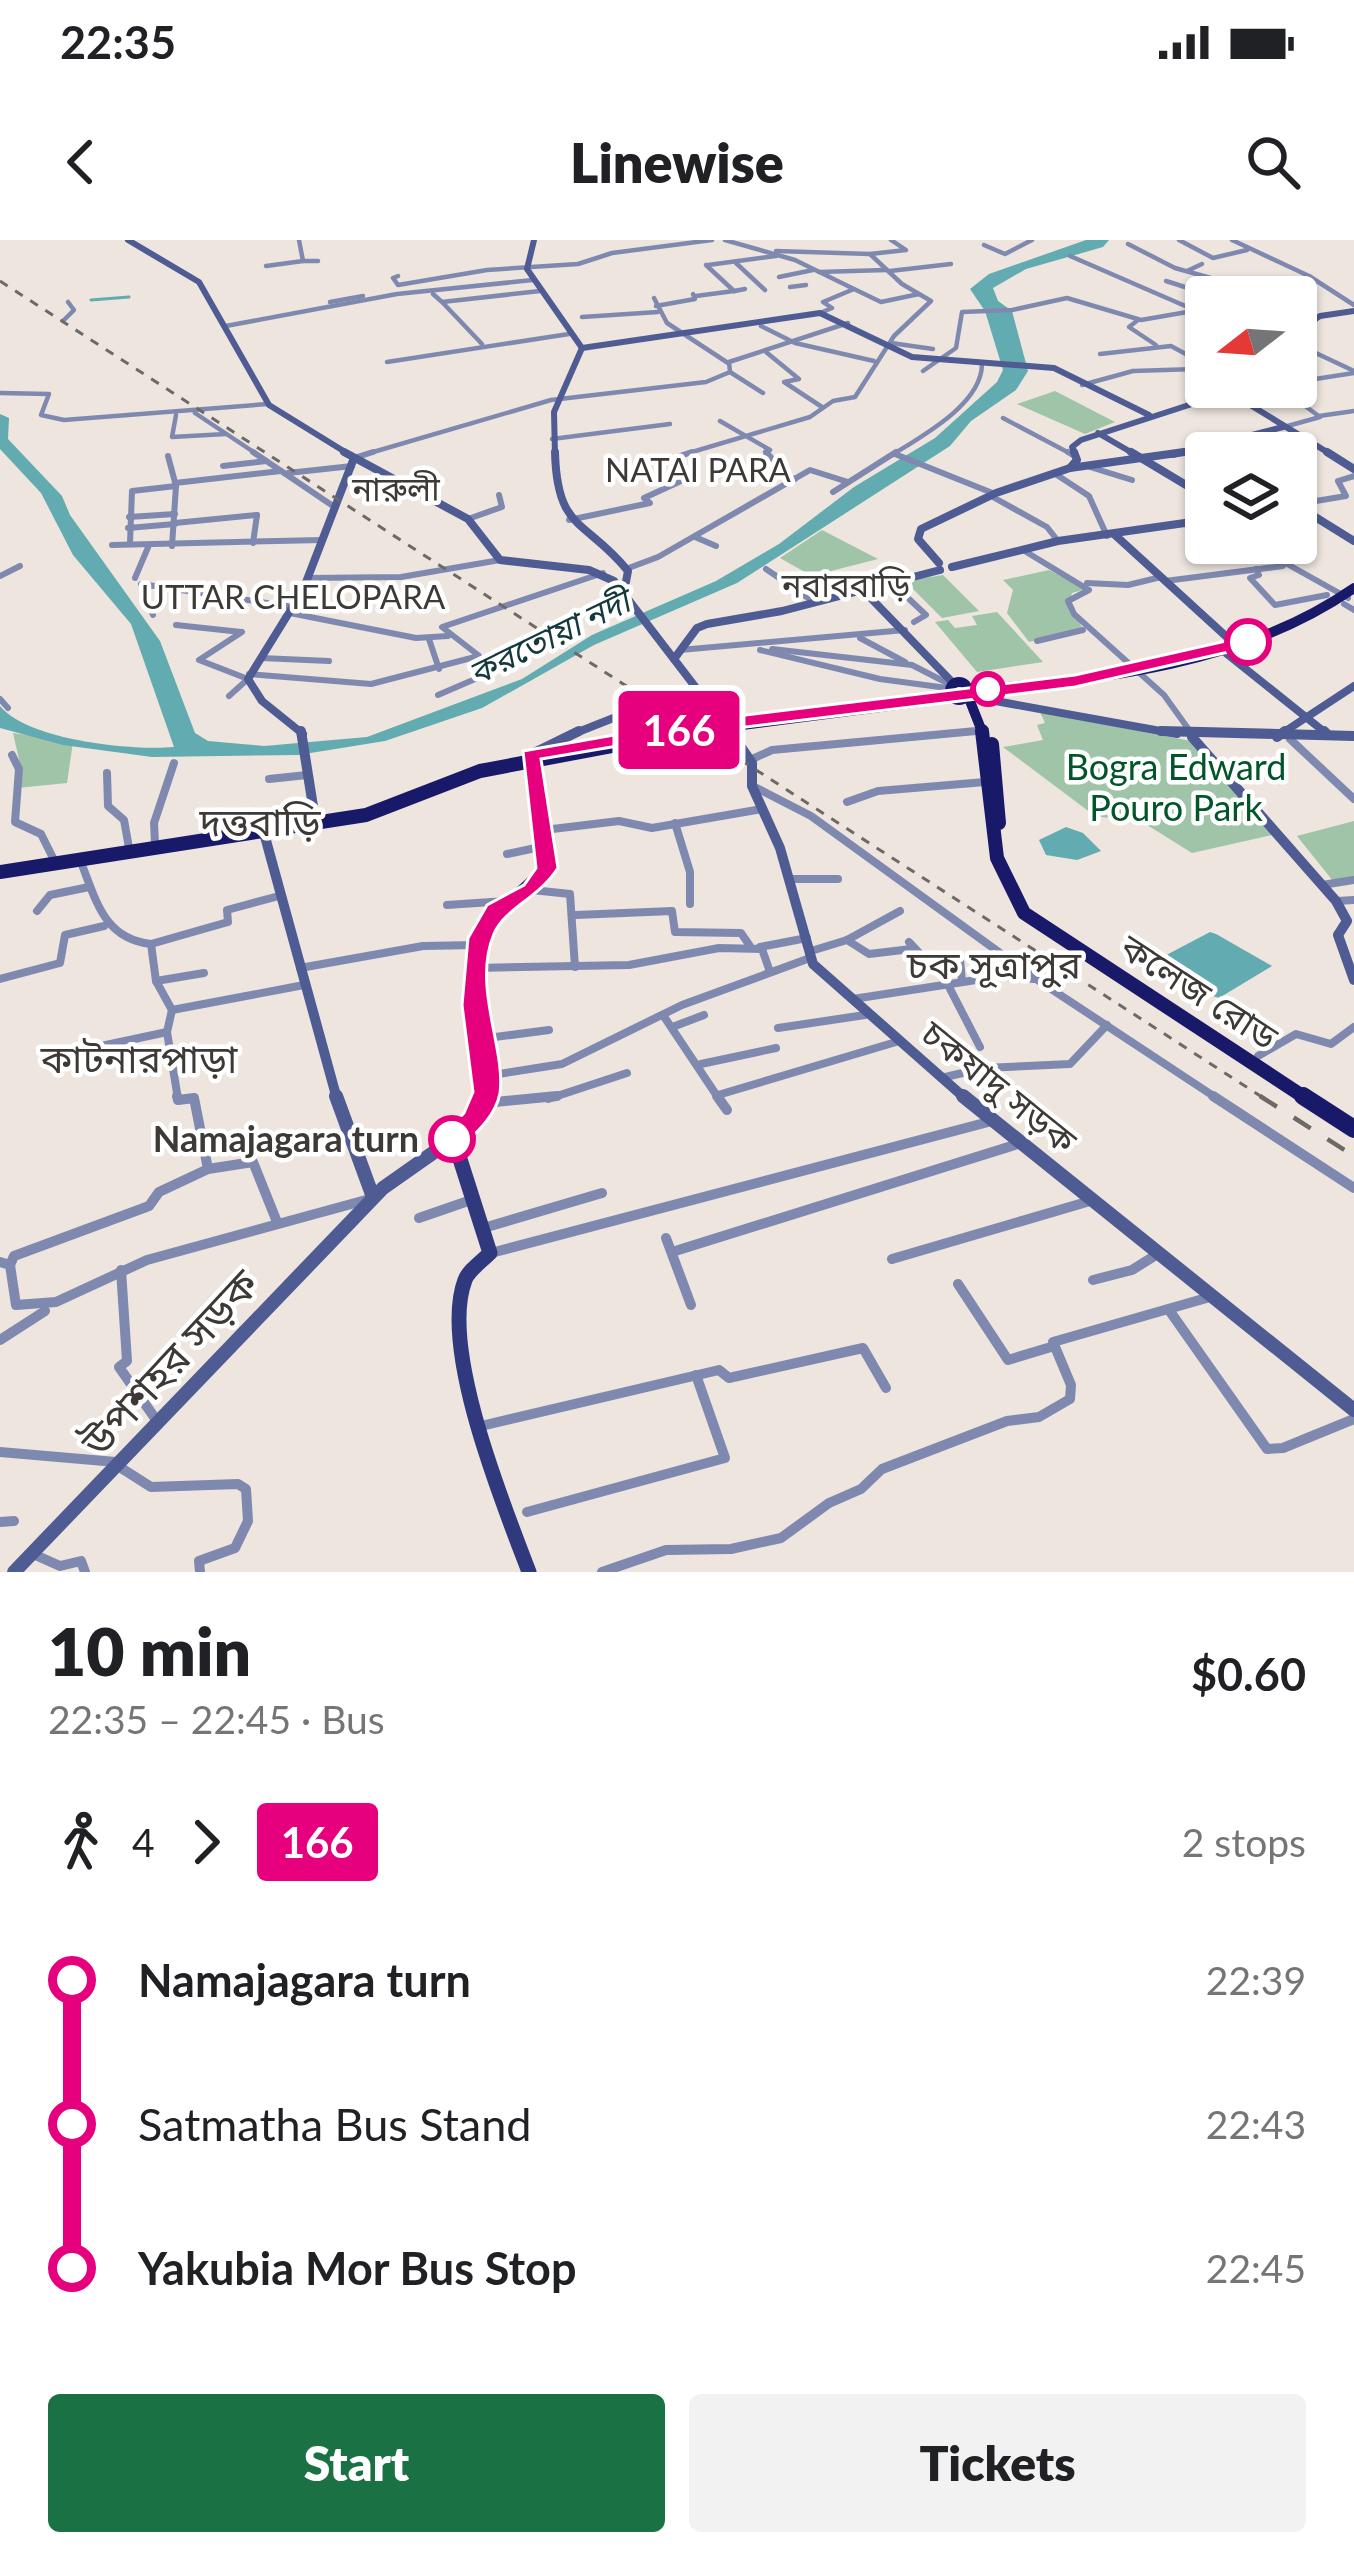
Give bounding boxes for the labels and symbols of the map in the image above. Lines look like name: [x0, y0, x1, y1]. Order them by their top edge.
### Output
north arrow: [1185, 276, 1317, 408]
district label: NATAI PARA: [605, 449, 792, 489]
district label: নারুলী: [351, 468, 441, 508]
district label: নবাববাড়ি: [781, 564, 911, 604]
district label: UTTAR CHELOPARA: [141, 576, 446, 616]
water label: করতোয়া নদী: [461, 577, 641, 692]
unlabelled marker: [1226, 620, 1270, 664]
unlabelled marker: [972, 673, 1004, 705]
line badge: 166: [610, 691, 748, 769]
park label: Bogra Edward Pouro Park: [1066, 744, 1286, 829]
district label: দত্তবাড়ি: [198, 798, 322, 844]
street label: কলেজ রোড: [1112, 924, 1287, 1058]
district label: চক সূত্রাপুর: [906, 941, 1082, 988]
street label: চকযাদু সড়ক: [912, 1010, 1087, 1163]
district label: কাটনারপাড়া: [40, 1035, 238, 1081]
place label: Namajagara turn: [153, 1116, 419, 1160]
marker: Namajagara turn: [430, 1117, 474, 1161]
street label: উপশহর সড়ক: [70, 1258, 269, 1467]

